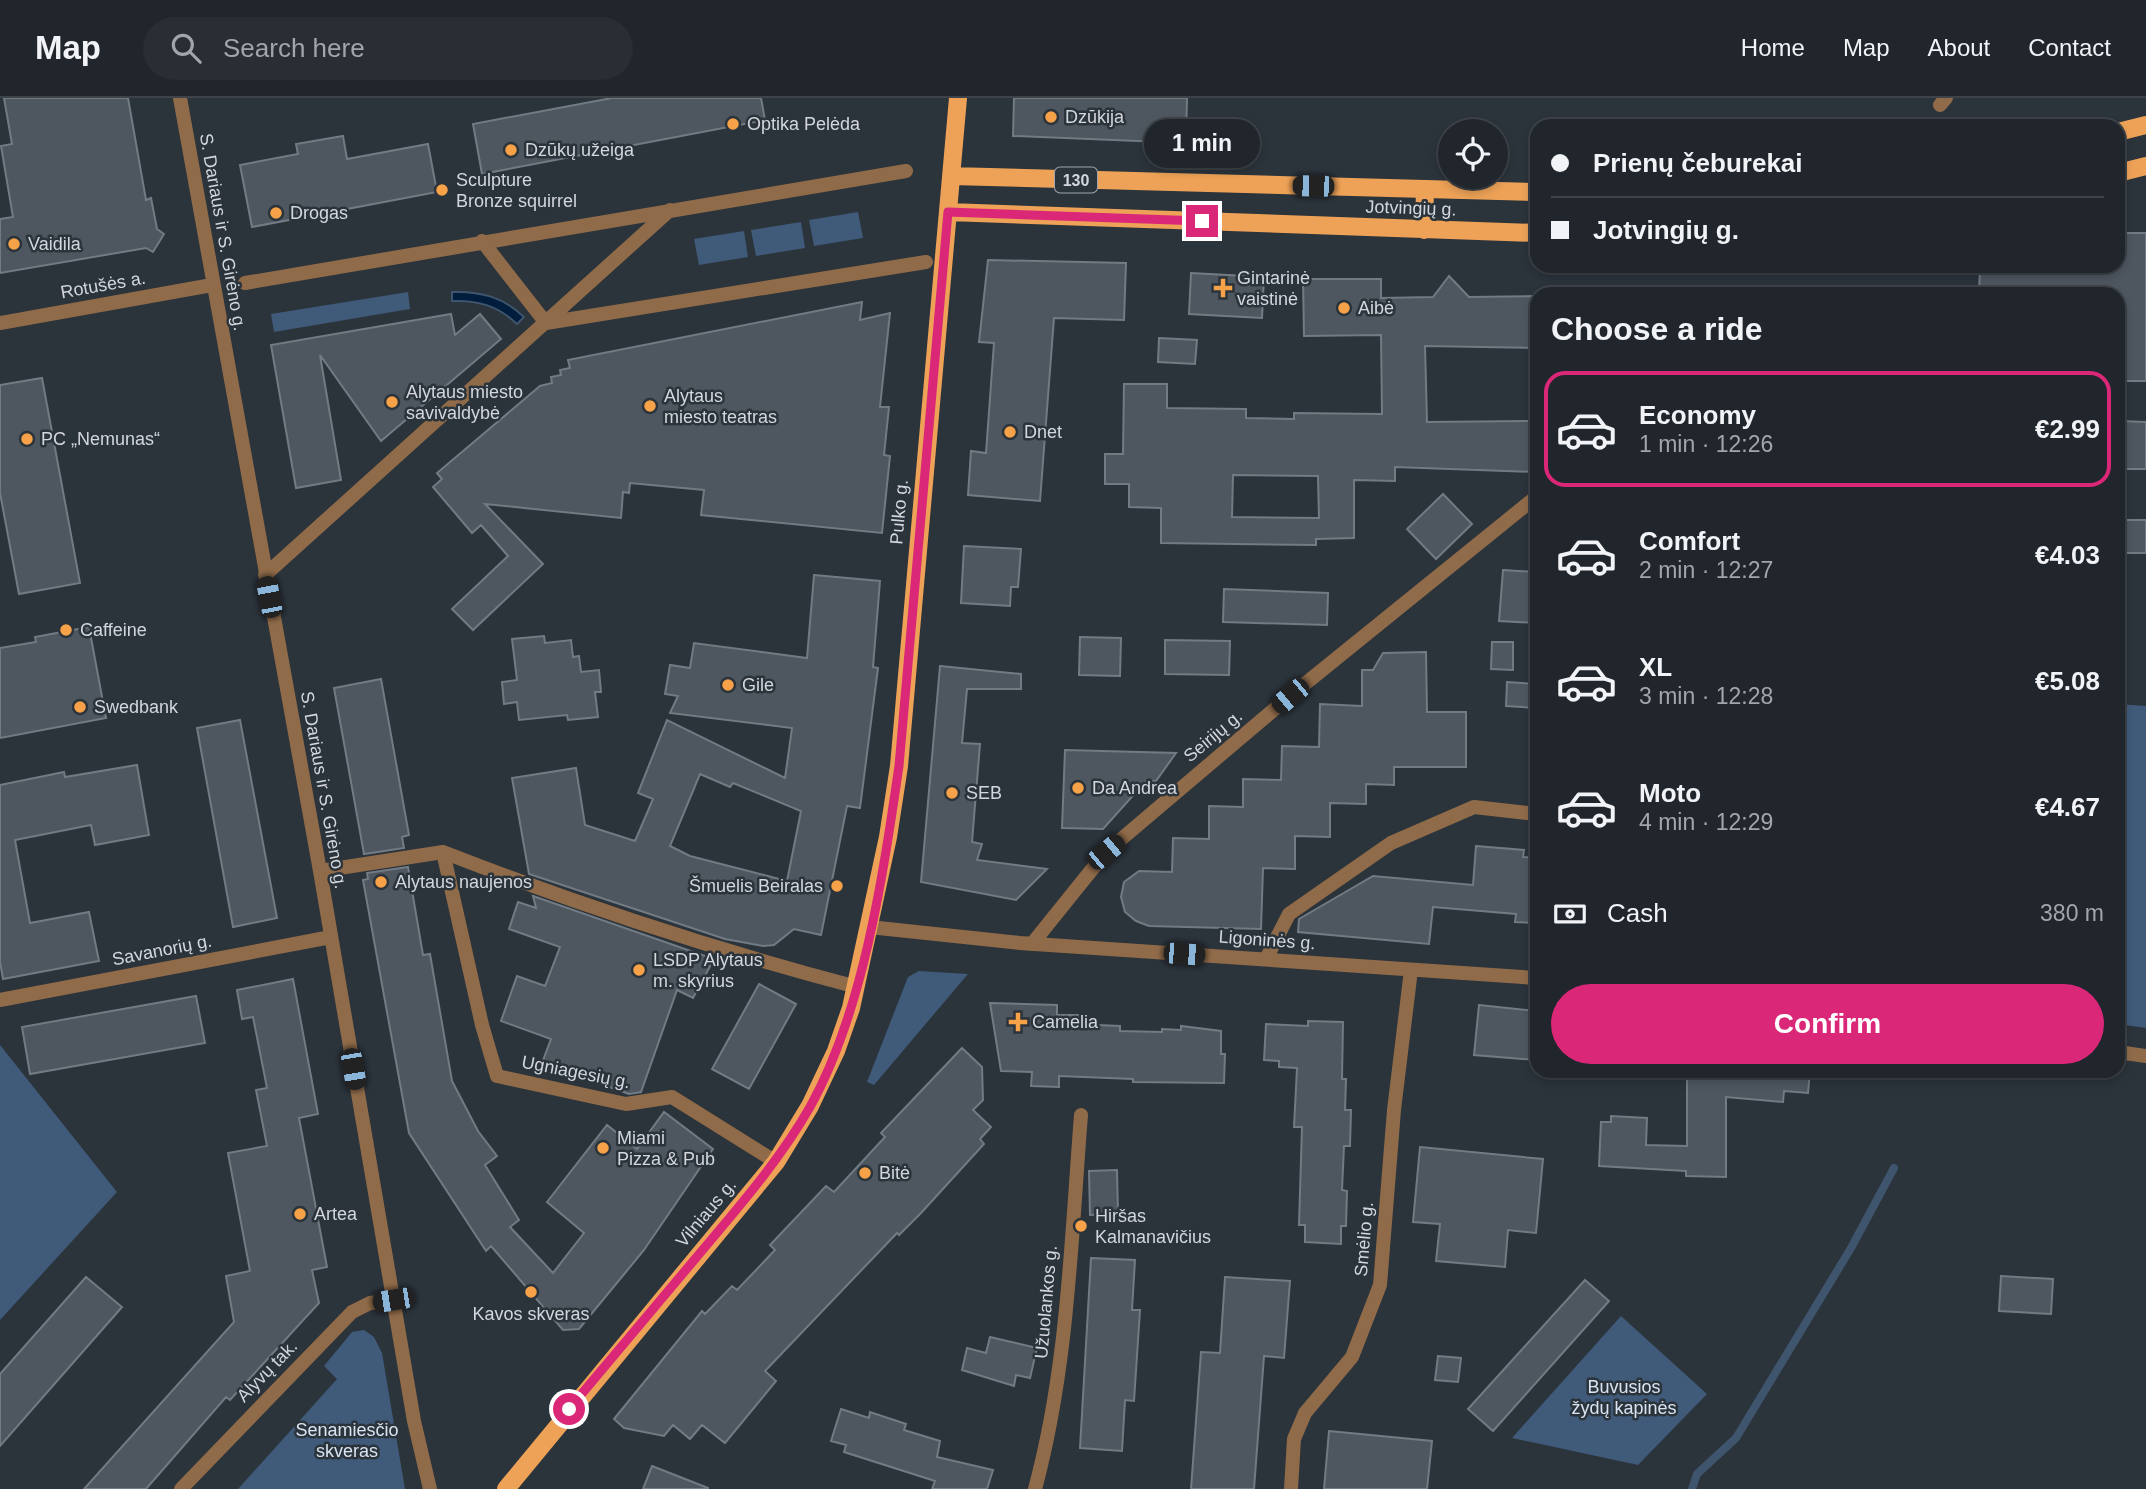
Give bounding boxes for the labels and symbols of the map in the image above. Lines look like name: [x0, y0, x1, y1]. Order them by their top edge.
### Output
place label: Dzūkija: [1065, 107, 1125, 127]
marker: Dzūkija: [1043, 109, 1059, 125]
place label: Optika Pelėda: [747, 114, 861, 134]
marker: Optika Pelėda: [725, 116, 741, 132]
callout: 1 min: [1144, 120, 1260, 169]
street label: S. Dariaus ir S. Girėno g.: [196, 132, 250, 332]
place label: Dzūkų užeiga: [525, 140, 635, 160]
marker: Dzūkų užeiga: [503, 142, 519, 158]
road number: 130: [1055, 167, 1097, 192]
place label: Sculpture Bronze squirrel: [456, 170, 577, 211]
car: [1292, 175, 1335, 197]
marker: Sculpture Bronze squirrel: [434, 182, 450, 198]
street label: Jotvingių g.: [1365, 196, 1457, 220]
place label: Drogas: [290, 203, 348, 223]
marker: Drogas: [268, 205, 284, 221]
route end: [1186, 205, 1218, 237]
place label: Vaidila: [28, 234, 82, 254]
marker: Vaidila: [6, 236, 22, 252]
street label: Rotušės a.: [59, 268, 147, 302]
place label: Gintarinė vaistinė: [1237, 268, 1310, 309]
marker: Gintarinė vaistinė: [1215, 280, 1231, 296]
place label: Aibė: [1358, 298, 1394, 318]
marker: Aibė: [1336, 300, 1352, 316]
place label: Alytaus miesto savivaldybė: [406, 382, 523, 423]
place label: Alytaus miesto teatras: [664, 386, 777, 427]
marker: Alytaus miesto savivaldybė: [384, 394, 400, 410]
marker: Alytaus miesto teatras: [642, 398, 658, 414]
place label: Dnet: [1024, 422, 1062, 442]
marker: Dnet: [1002, 424, 1018, 440]
place label: PC „Nemunas“: [41, 429, 160, 449]
marker: PC „Nemunas“: [19, 431, 35, 447]
street label: Pulko g.: [886, 479, 912, 545]
car: [255, 574, 284, 620]
place label: Caffeine: [80, 620, 147, 640]
marker: Caffeine: [58, 622, 74, 638]
car: [1268, 674, 1313, 718]
place label: Gile: [742, 675, 774, 695]
marker: Gile: [720, 677, 736, 693]
street label: S. Dariaus ir S. Girėno g.: [297, 690, 351, 890]
place label: Swedbank: [94, 697, 179, 717]
marker: Swedbank: [72, 699, 88, 715]
street label: Seirijų g.: [1180, 706, 1246, 766]
place label: Da Andrea: [1092, 778, 1178, 798]
marker: Da Andrea: [1070, 780, 1086, 796]
place label: SEB: [966, 783, 1002, 803]
marker: SEB: [944, 785, 960, 801]
car: [1084, 830, 1129, 874]
place label: Alytaus naujenos: [395, 872, 532, 892]
marker: Alytaus naujenos: [373, 874, 389, 890]
place label: Šmuelis Beiralas: [689, 875, 823, 896]
marker: Šmuelis Beiralas: [829, 878, 845, 894]
street label: Ligoninės g.: [1218, 927, 1316, 953]
street label: Savanorių g.: [110, 931, 214, 969]
car: [1163, 942, 1206, 966]
place label: LSDP Alytaus m. skyrius: [653, 950, 763, 991]
marker: LSDP Alytaus m. skyrius: [631, 962, 647, 978]
place label: Camelia: [1032, 1012, 1099, 1032]
marker: Camelia: [1010, 1014, 1026, 1030]
car: [340, 1046, 367, 1092]
street label: Ugniagesių g.: [520, 1052, 632, 1092]
place label: Miami Pizza & Pub: [617, 1128, 715, 1169]
marker: Miami Pizza & Pub: [595, 1140, 611, 1156]
place label: Bitė: [879, 1163, 910, 1183]
marker: Bitė: [857, 1165, 873, 1181]
street label: Vilniaus g.: [672, 1175, 740, 1251]
street label: Smėlio g.: [1351, 1201, 1377, 1277]
place label: Artea: [314, 1204, 358, 1224]
marker: Artea: [292, 1206, 308, 1222]
place label: Hiršas Kalmanavičius: [1095, 1206, 1211, 1247]
marker: Hiršas Kalmanavičius: [1073, 1218, 1089, 1234]
street label: Užuolankos g.: [1031, 1244, 1061, 1360]
marker: Kavos skveras: [523, 1284, 539, 1300]
car: [371, 1286, 416, 1314]
place label: Kavos skveras: [472, 1304, 590, 1324]
street label: Alyvų tak.: [233, 1336, 301, 1406]
park label: Buvusios žydų kapinės: [1571, 1377, 1677, 1418]
route start: [553, 1393, 585, 1425]
park label: Senamiesčio skveras: [295, 1420, 399, 1461]

